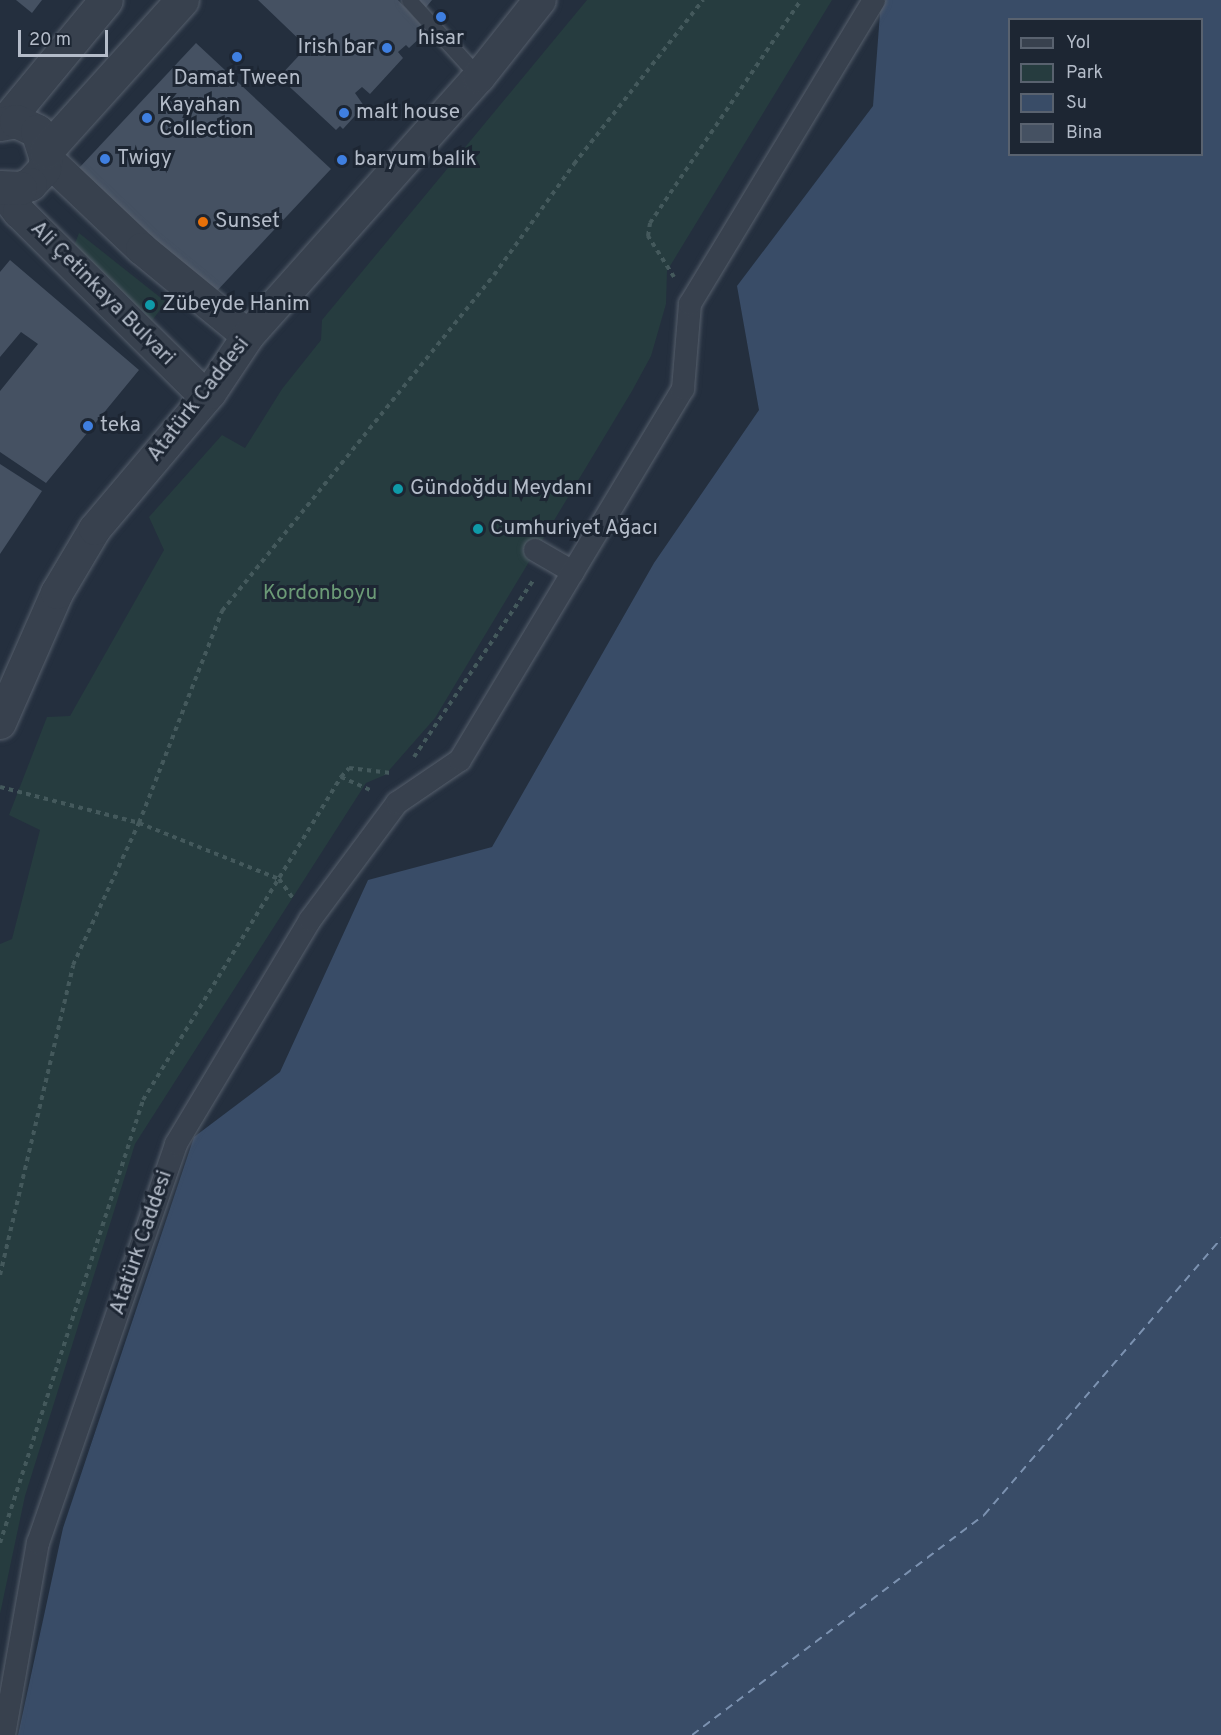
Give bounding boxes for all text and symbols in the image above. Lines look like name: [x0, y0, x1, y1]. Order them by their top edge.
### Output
marker: hisar: [434, 10, 448, 24]
scale bar: [21, 18, 111, 56]
legend: [1008, 18, 1203, 156]
place label: hisar: [418, 26, 464, 52]
text: 20 m: [29, 29, 71, 52]
text: Yol: [1066, 32, 1091, 55]
place label: Irish bar: [297, 35, 375, 61]
marker: Irish bar: [380, 41, 394, 55]
marker: Damat Tween: [230, 50, 244, 64]
text: Park: [1066, 62, 1103, 85]
place label: Damat Tween: [173, 66, 301, 92]
text: Su: [1066, 92, 1087, 115]
place label: Kayahan Collection: [159, 93, 254, 143]
place label: malt house: [356, 100, 460, 126]
marker: malt house: [337, 106, 351, 120]
marker: Kayahan Collection: [140, 111, 154, 125]
text: Bina: [1066, 122, 1102, 145]
place label: Twigy: [117, 146, 172, 172]
place label: baryum balik: [354, 147, 477, 173]
marker: Twigy: [98, 152, 112, 166]
marker: baryum balik: [335, 153, 349, 167]
place label: Sunset: [215, 209, 280, 235]
marker: Sunset: [196, 215, 210, 229]
street label: Ali Çetinkaya Bulvari: [25, 217, 179, 371]
place label: Zübeyde Hanim: [162, 292, 310, 318]
marker: Zübeyde Hanim: [143, 298, 157, 312]
street label: Atatürk Caddesi: [143, 333, 255, 467]
place label: teka: [100, 413, 141, 439]
marker: teka: [81, 419, 95, 433]
place label: Gündoğdu Meydanı: [410, 476, 592, 502]
marker: Gündoğdu Meydanı: [391, 482, 405, 496]
place label: Cumhuriyet Ağacı: [490, 516, 659, 542]
marker: Cumhuriyet Ağacı: [471, 522, 485, 536]
park label: Kordonboyu: [263, 581, 377, 607]
street label: Atatürk Caddesi: [105, 1167, 179, 1319]

